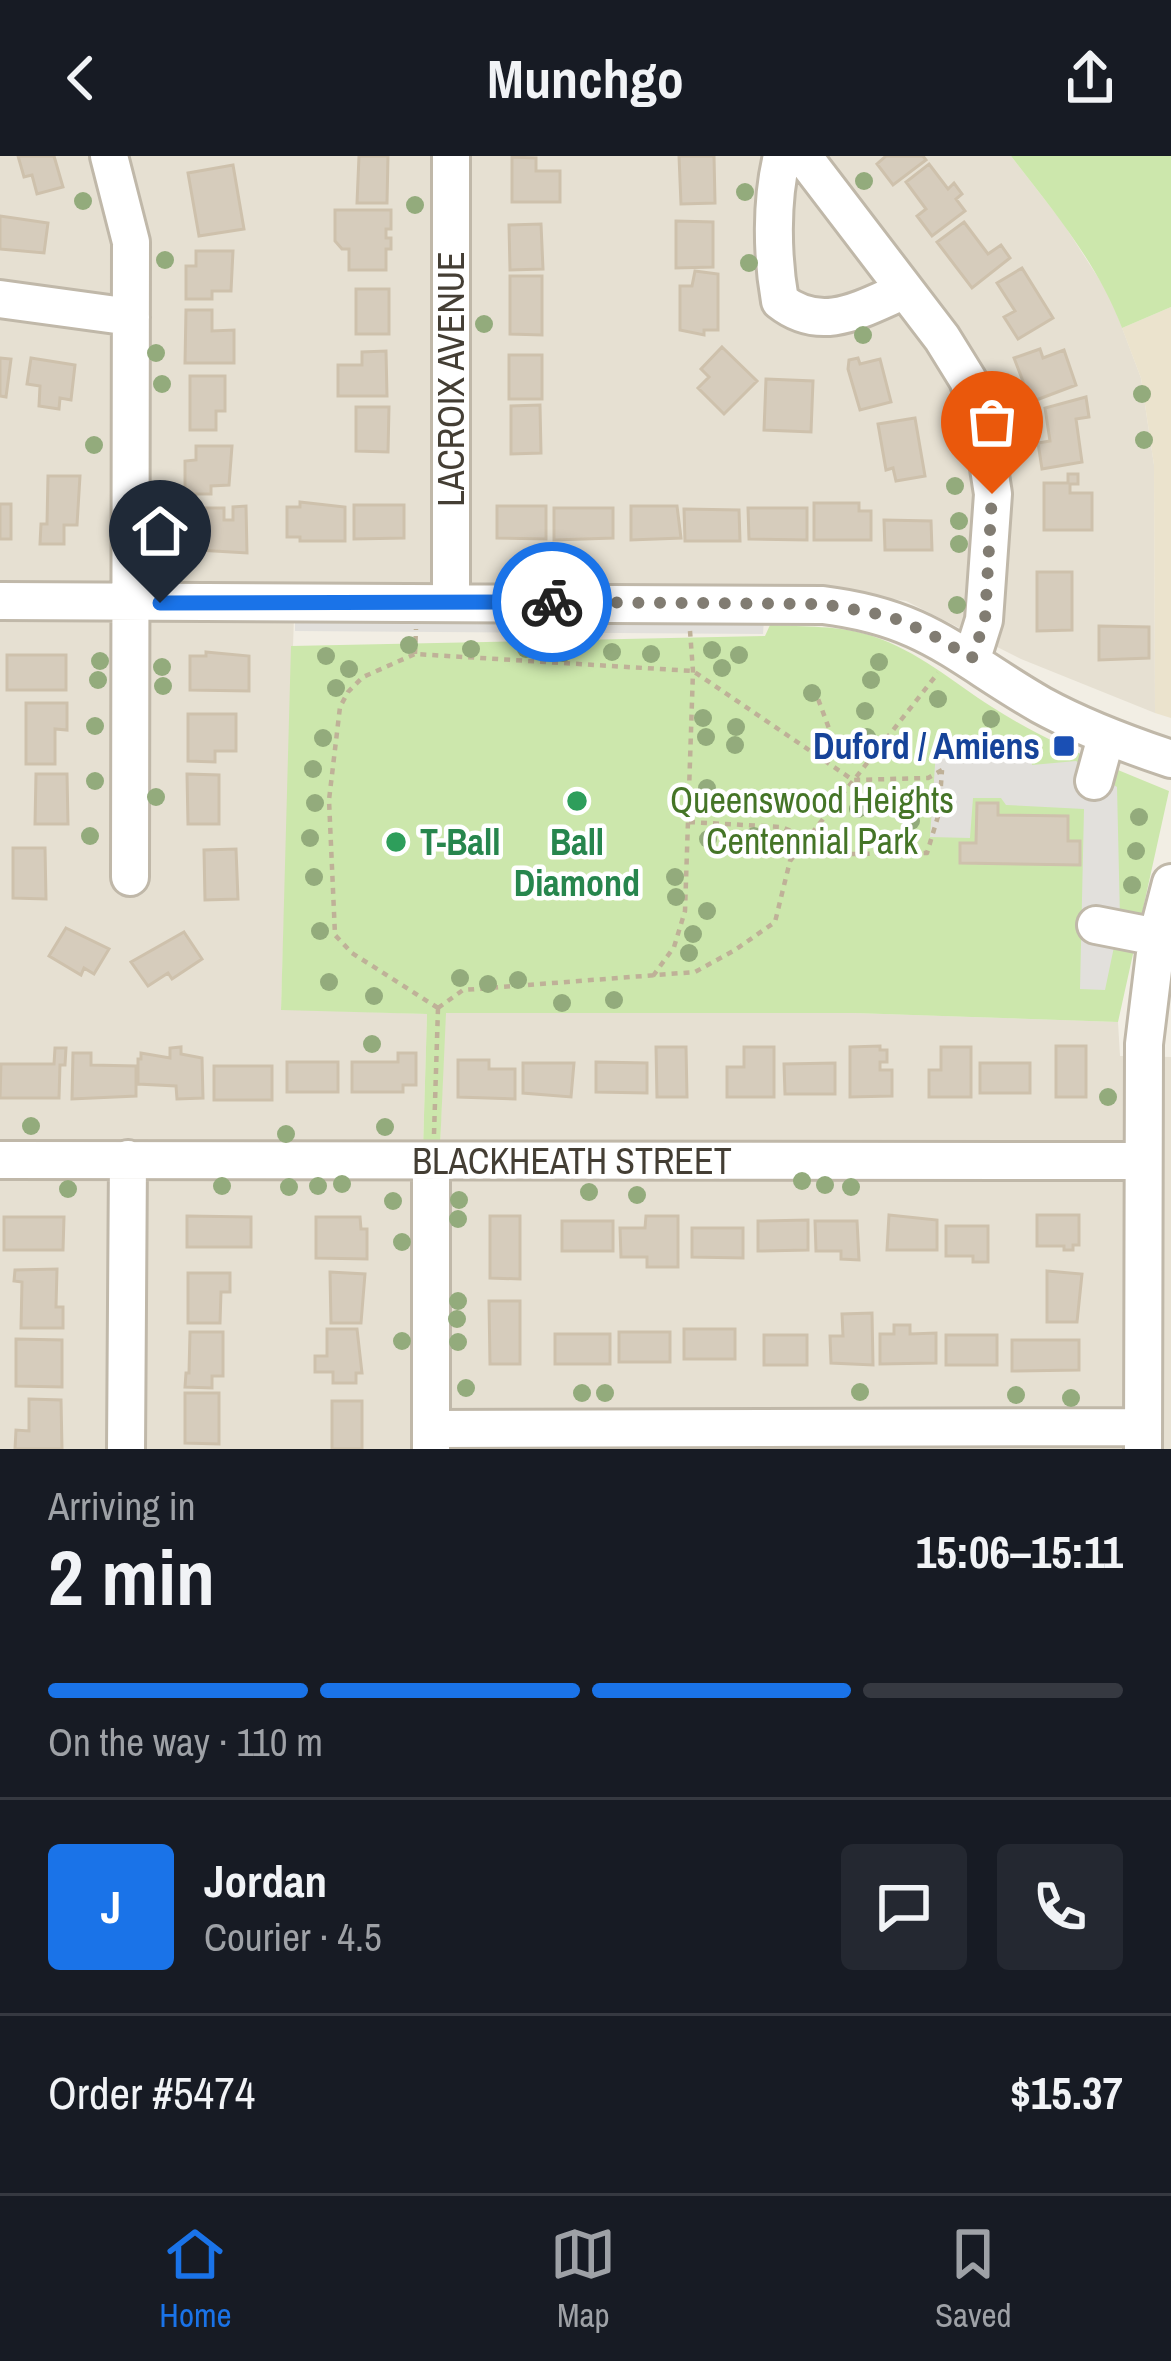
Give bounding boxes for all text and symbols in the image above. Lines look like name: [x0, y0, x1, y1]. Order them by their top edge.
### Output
text: Munchgo: [487, 42, 684, 115]
icon: back: [48, 45, 114, 111]
icon: share: [1057, 45, 1123, 111]
street label: LACROIX AVENUE: [427, 251, 475, 507]
pin: [941, 371, 1043, 494]
icon: bag: [959, 389, 1025, 455]
pin: [109, 480, 211, 603]
icon: home: [127, 498, 193, 564]
courier: [492, 542, 612, 662]
icon: bike: [519, 569, 585, 635]
place label: Duford / Amiens: [813, 722, 1040, 770]
marker: Duford / Amiens: [1051, 733, 1077, 759]
park label: Queenswood Heights Centennial Park: [670, 776, 954, 865]
marker: Ball Diamond: [564, 788, 590, 814]
place label: T-Ball: [420, 818, 500, 866]
place label: Ball Diamond: [514, 818, 640, 907]
marker: T-Ball: [383, 829, 409, 855]
street label: BLACKHEATH STREET: [412, 1137, 732, 1185]
text: Arriving in: [48, 1480, 196, 1532]
text: 15:06–15:11: [916, 1521, 1123, 1582]
text: 2 min: [48, 1524, 215, 1629]
text: On the way · 110 m: [48, 1716, 323, 1768]
button: chat: [841, 1844, 967, 1970]
button: phone: [997, 1844, 1123, 1970]
text: Jordan: [204, 1850, 327, 1911]
text: J: [101, 1876, 121, 1937]
text: Courier · 4.5: [204, 1911, 382, 1963]
text: Order #5474: [48, 2062, 255, 2123]
text: $15.37: [1010, 2062, 1123, 2123]
tab: Home: [159, 2221, 232, 2337]
tab: Map: [550, 2221, 616, 2337]
tab: Saved: [935, 2221, 1012, 2337]

